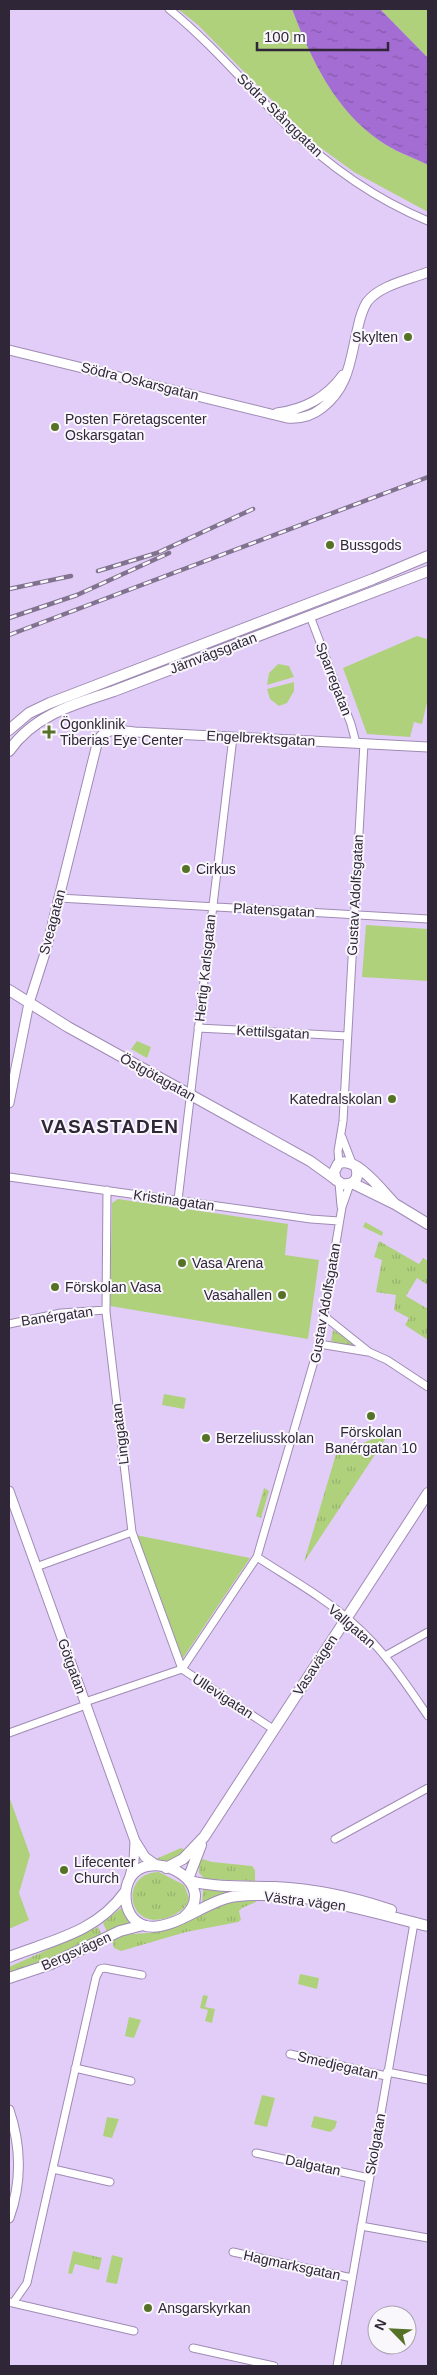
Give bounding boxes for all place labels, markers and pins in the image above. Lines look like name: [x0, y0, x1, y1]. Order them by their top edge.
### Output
place label: Skylten: [352, 329, 398, 345]
marker: Skylten: [402, 331, 414, 343]
place label: Posten Företagscenter Oskarsgatan: [65, 411, 207, 443]
marker: Posten Företagscenter Oskarsgatan: [49, 421, 61, 433]
place label: Bussgods: [340, 537, 401, 553]
marker: Bussgods: [324, 539, 336, 551]
place label: Ögonklinik Tiberias Eye Center: [60, 715, 184, 748]
marker: Ögonklinik Tiberias Eye Center: [42, 725, 56, 739]
place label: Cirkus: [196, 861, 236, 877]
marker: Cirkus: [180, 863, 192, 875]
place label: Katedralskolan: [289, 1091, 382, 1107]
marker: Katedralskolan: [386, 1093, 398, 1105]
place label: Vasa Arena: [192, 1255, 264, 1271]
marker: Vasa Arena: [176, 1257, 188, 1269]
place label: Förskolan Vasa: [65, 1279, 161, 1295]
marker: Förskolan Vasa: [49, 1281, 61, 1293]
place label: Vasahallen: [204, 1287, 272, 1303]
marker: Vasahallen: [276, 1289, 288, 1301]
marker: Förskolan Banérgatan 10: [365, 1410, 377, 1422]
place label: Förskolan Banérgatan 10: [325, 1424, 417, 1456]
place label: Berzeliusskolan: [216, 1430, 314, 1446]
marker: Berzeliusskolan: [200, 1432, 212, 1444]
place label: Lifecenter Church: [74, 1854, 136, 1886]
marker: Lifecenter Church: [58, 1864, 70, 1876]
place label: Ansgarskyrkan: [158, 2300, 251, 2316]
marker: Ansgarskyrkan: [142, 2302, 154, 2314]

